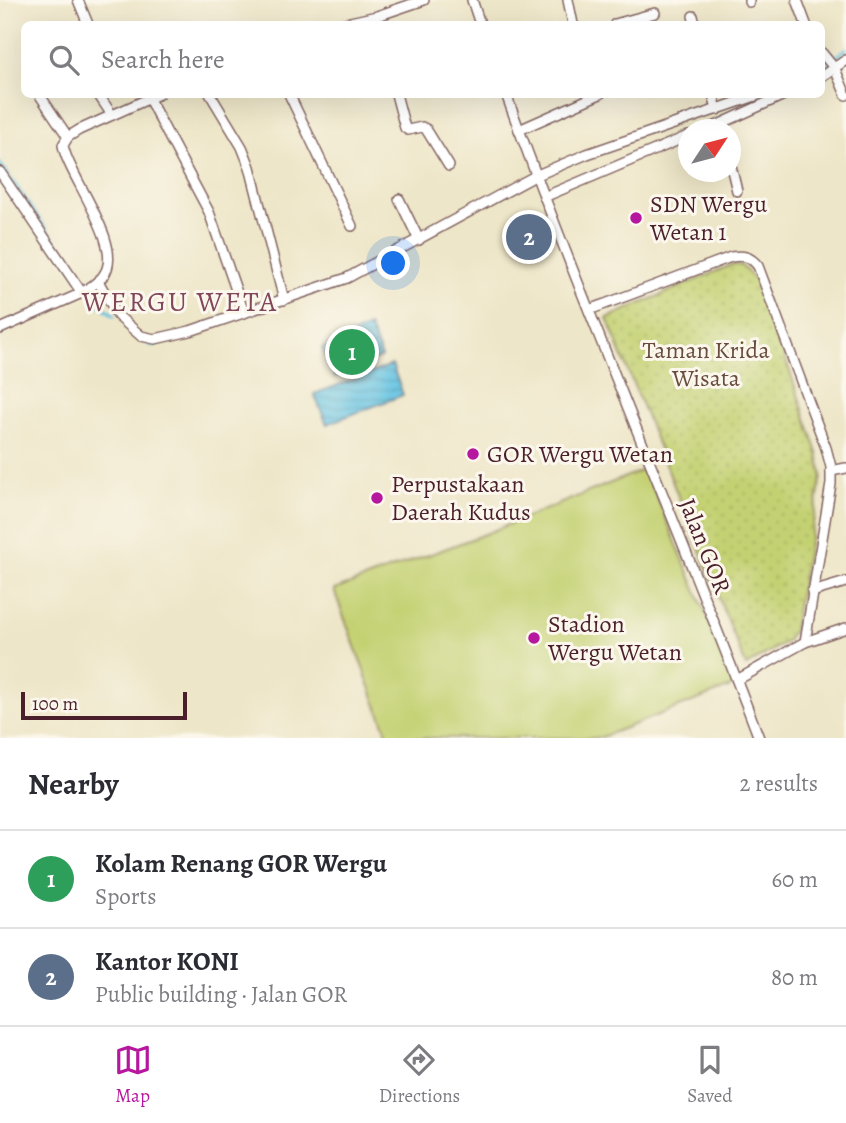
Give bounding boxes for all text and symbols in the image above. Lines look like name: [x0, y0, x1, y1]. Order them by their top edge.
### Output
search box: [21, 21, 825, 98]
icon: search: [45, 41, 83, 79]
text: Search here: [101, 42, 225, 77]
north arrow: [678, 119, 741, 182]
place label: SDN Wergu Wetan 1: [649, 188, 767, 248]
marker: SDN Wergu Wetan 1: [628, 210, 644, 226]
pin: 2: [506, 211, 552, 263]
your location: [376, 246, 410, 280]
district label: WERGU WETA: [81, 283, 278, 321]
pin: 1: [329, 326, 375, 378]
park label: Taman Krida Wisata: [642, 334, 770, 394]
place label: GOR Wergu Wetan: [487, 438, 673, 470]
marker: GOR Wergu Wetan: [465, 446, 481, 462]
place label: Perpustakaan Daerah Kudus: [391, 468, 531, 528]
marker: Perpustakaan Daerah Kudus: [369, 490, 385, 506]
street label: Jalan GOR: [671, 493, 739, 599]
place label: Stadion Wergu Wetan: [547, 608, 682, 668]
marker: Stadion Wergu Wetan: [526, 630, 542, 646]
scale bar: [21, 689, 187, 721]
text: 100 m: [32, 691, 78, 717]
text: Nearby: [28, 764, 119, 804]
text: 2 results: [740, 768, 818, 799]
text: Kolam Renang GOR Wergu: [95, 846, 387, 881]
text: 1: [47, 864, 55, 895]
text: 60 m: [771, 864, 818, 895]
text: Sports: [95, 881, 156, 912]
text: Kantor KONI: [95, 944, 239, 979]
text: 2: [45, 962, 57, 993]
text: 80 m: [771, 962, 818, 993]
text: Public building · Jalan GOR: [95, 979, 347, 1010]
tab: Map: [114, 1041, 152, 1109]
tab: Directions: [379, 1041, 460, 1109]
tab: Saved: [687, 1041, 732, 1109]

